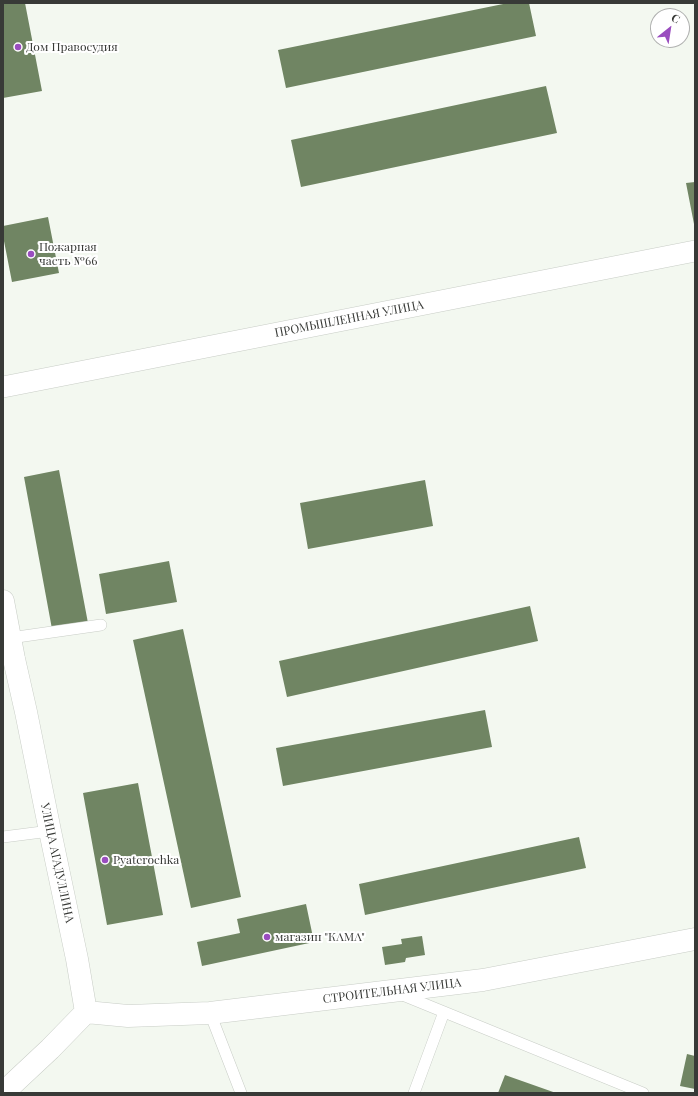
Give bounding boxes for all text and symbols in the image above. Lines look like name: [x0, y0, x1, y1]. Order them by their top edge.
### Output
north arrow: [650, 8, 690, 48]
text: С: [669, 10, 683, 26]
place label: Дом Правосудия: [26, 40, 118, 54]
marker: Дом Правосудия: [13, 42, 23, 52]
place label: Пожарная часть №66: [39, 240, 97, 268]
marker: Пожарная часть №66: [26, 249, 36, 259]
street label: ПРОМЫШЛЕННАЯ УЛИЦА: [273, 297, 425, 341]
street label: УЛИЦА АГАДУЛЛИНА: [37, 802, 77, 924]
place label: Pyaterochka: [113, 853, 179, 867]
marker: Pyaterochka: [100, 855, 110, 865]
place label: магазин "КАМА": [275, 930, 365, 944]
marker: магазин "КАМА": [262, 932, 272, 942]
street label: СТРОИТЕЛЬНАЯ УЛИЦА: [322, 975, 462, 1007]

